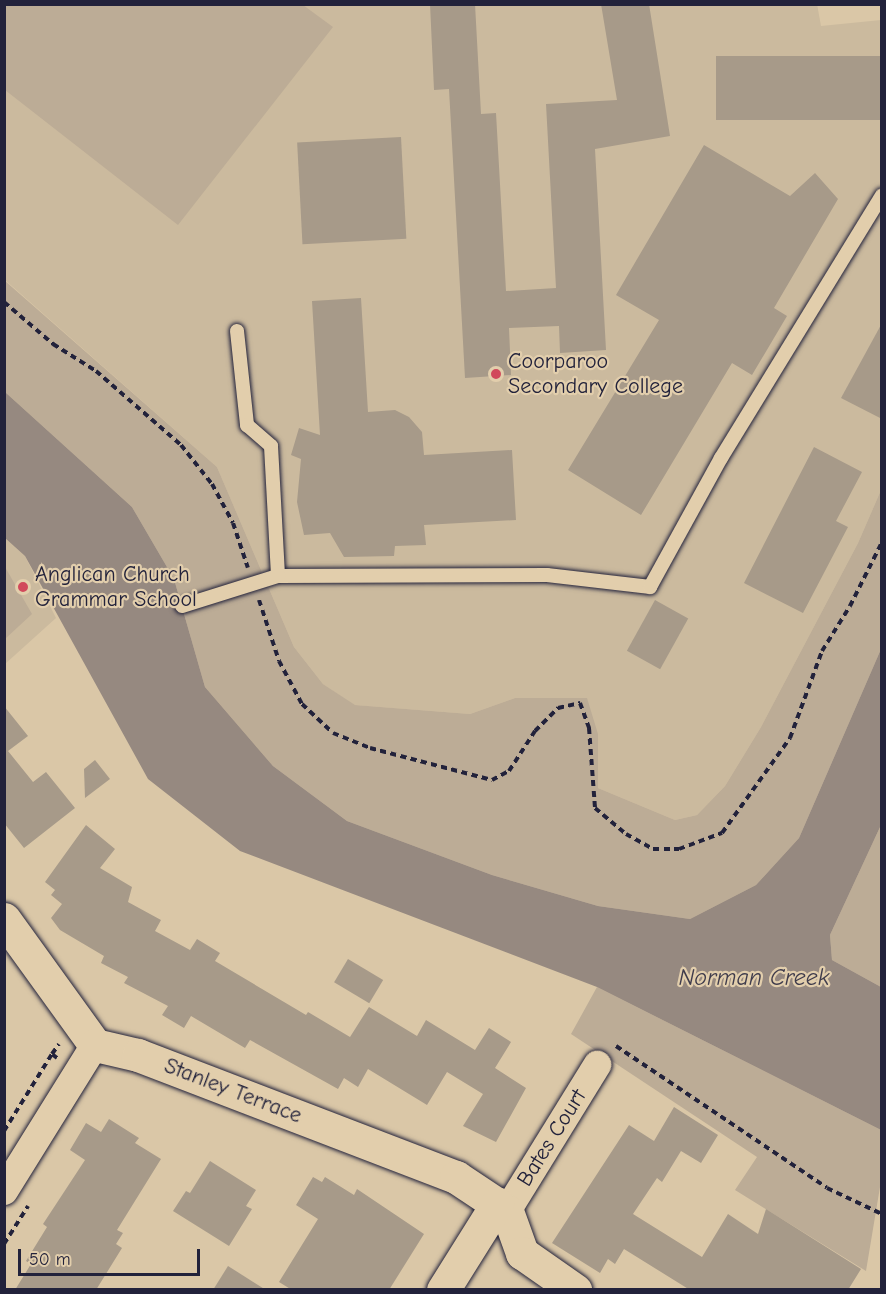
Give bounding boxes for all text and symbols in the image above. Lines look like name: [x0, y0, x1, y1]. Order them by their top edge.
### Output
place label: Coorparoo Secondary College: [508, 348, 683, 400]
marker: Coorparoo Secondary College: [489, 367, 503, 381]
place label: Anglican Church Grammar School: [35, 561, 197, 612]
marker: Anglican Church Grammar School: [16, 580, 30, 594]
water label: Norman Creek: [679, 964, 829, 992]
street label: Stanley Terrace: [161, 1053, 305, 1129]
street label: Bates Court: [512, 1085, 592, 1191]
scale bar: [21, 1237, 202, 1275]
text: 50 m: [29, 1249, 71, 1270]

